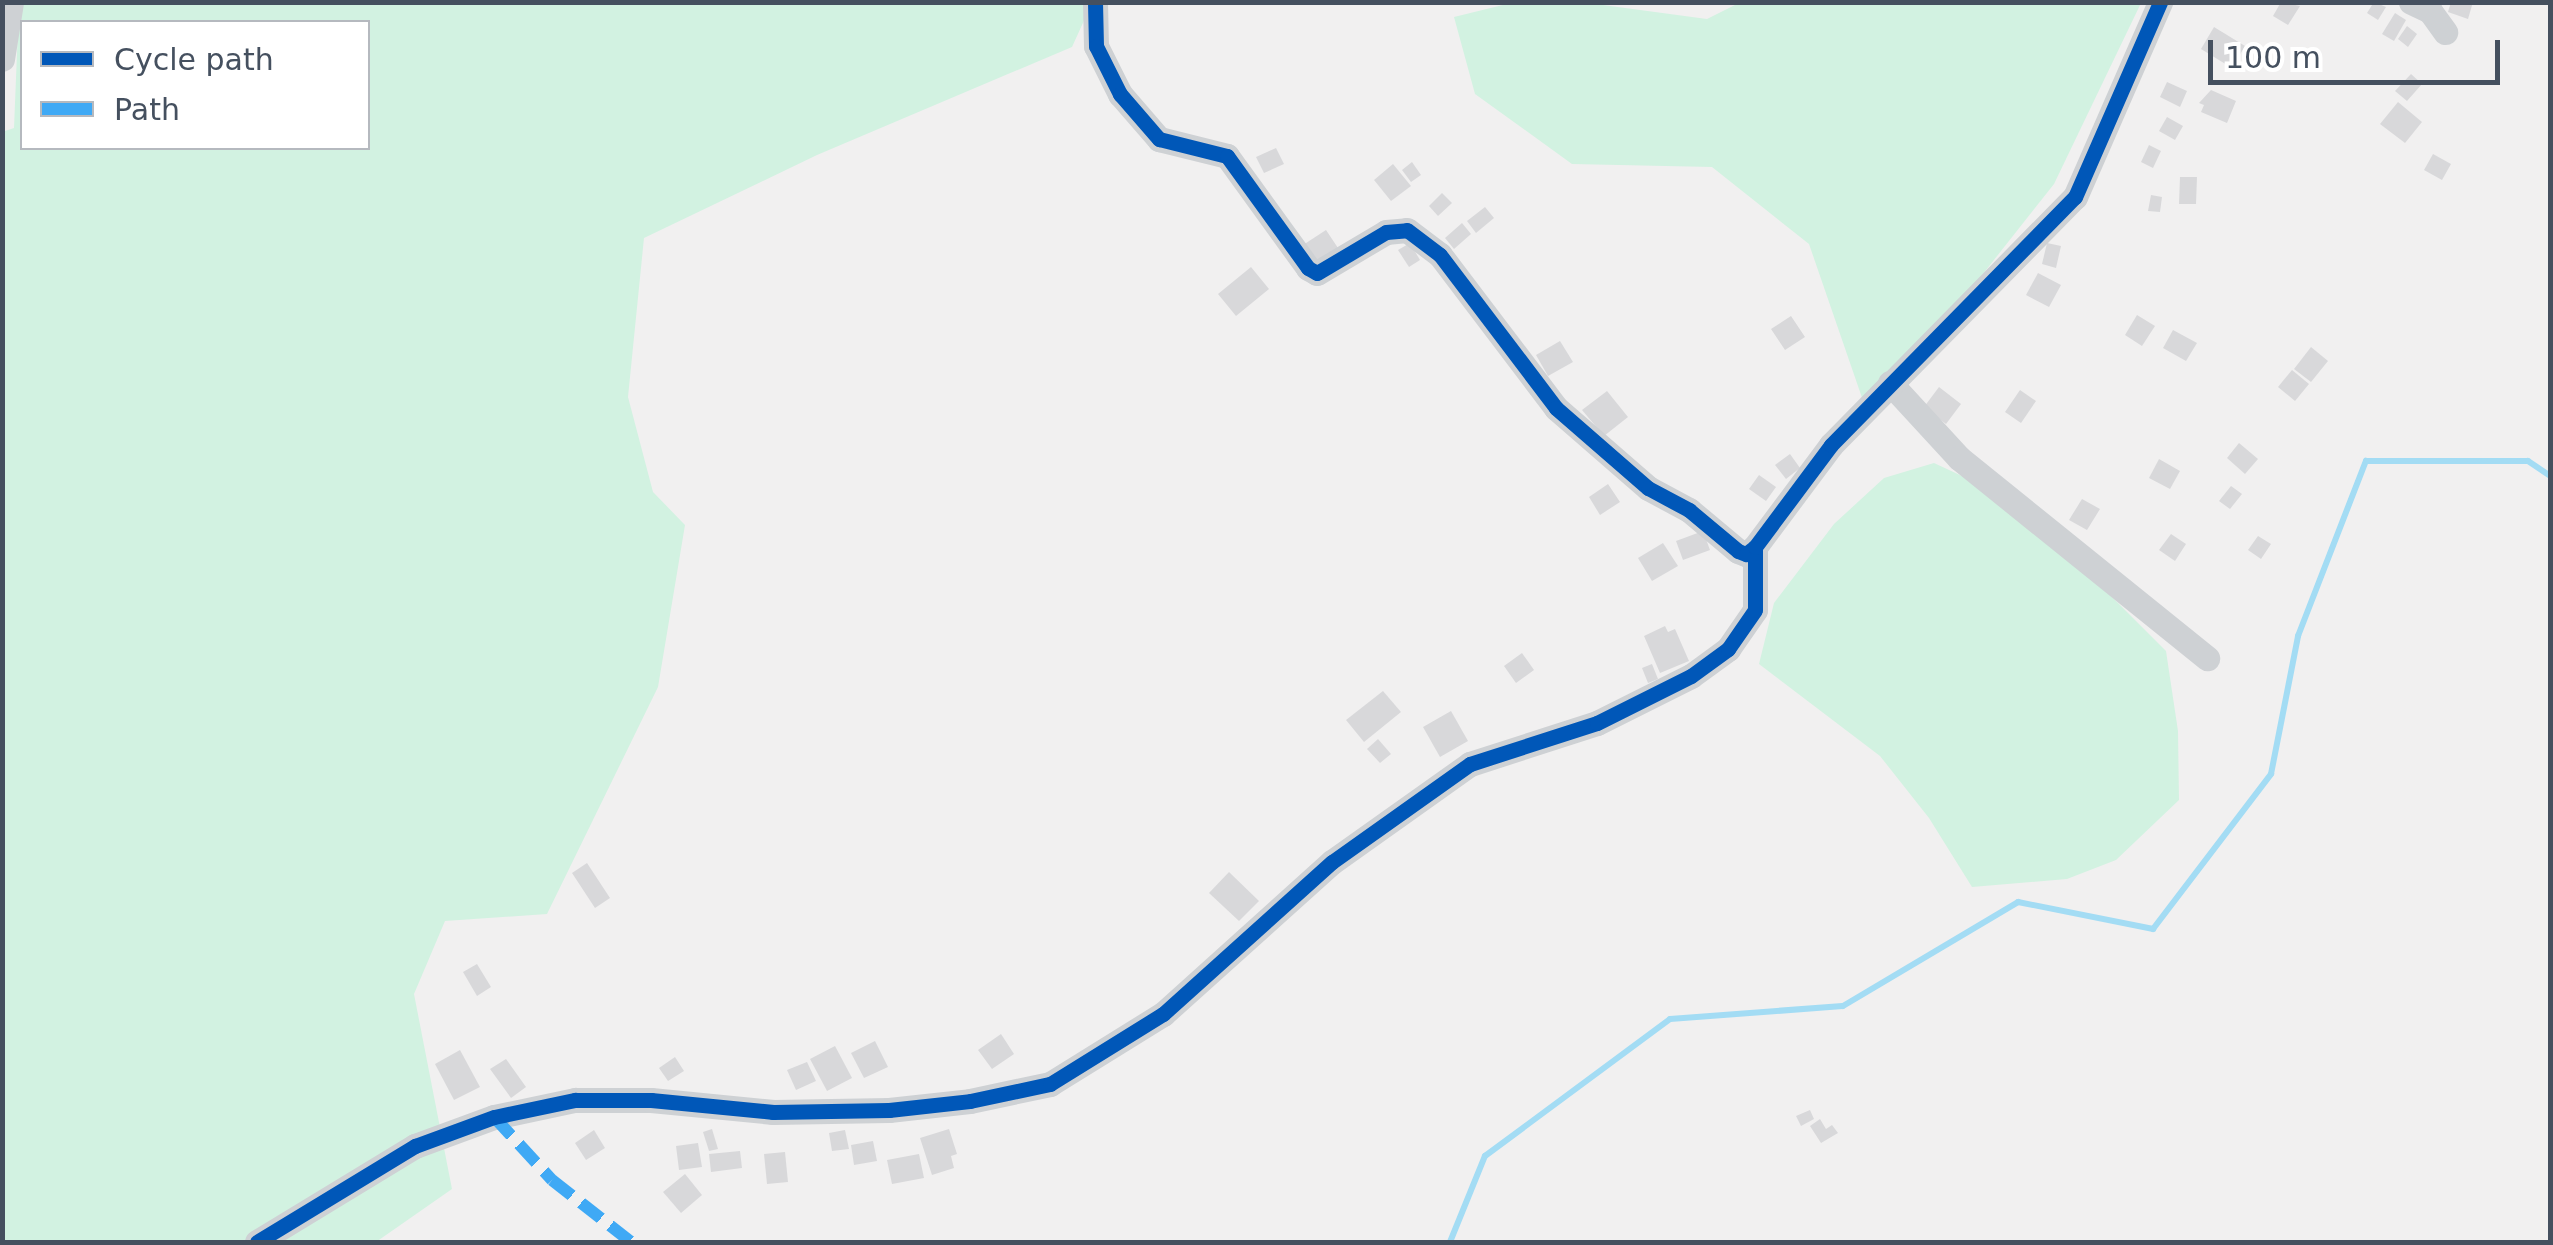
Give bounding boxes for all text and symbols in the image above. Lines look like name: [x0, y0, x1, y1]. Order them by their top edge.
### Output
legend: [20, 20, 370, 150]
scale bar: [2213, 20, 2506, 82]
text: 100 m: [2225, 40, 2321, 75]
text: Cycle path: [114, 42, 274, 77]
text: Path: [114, 92, 180, 127]

